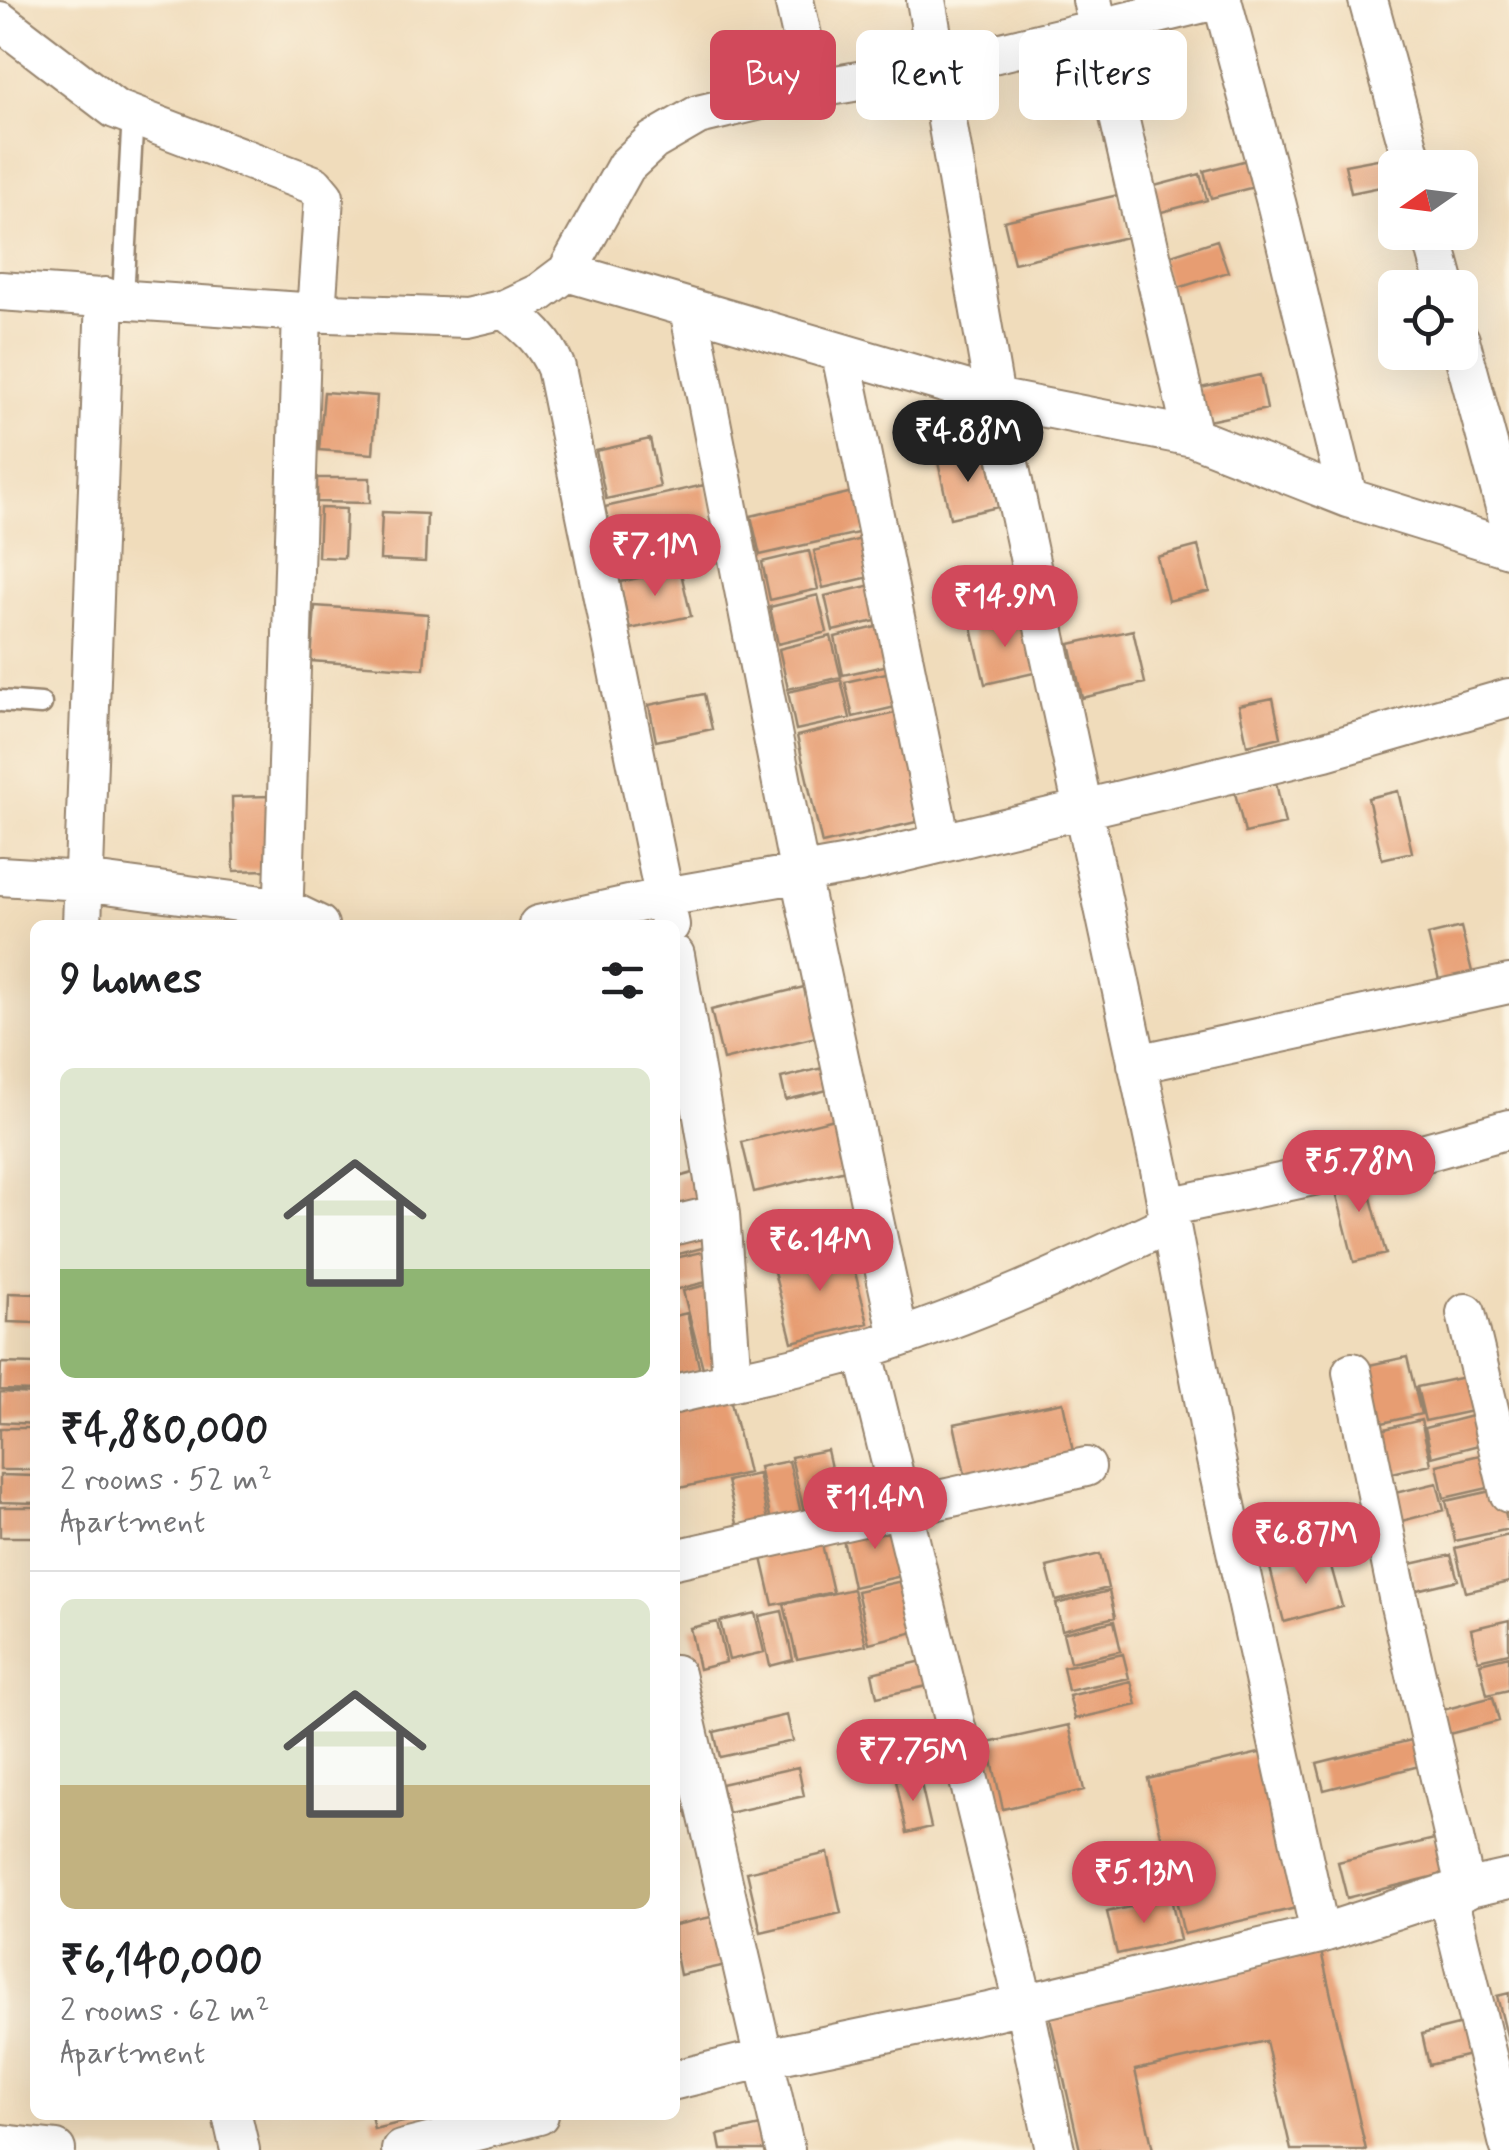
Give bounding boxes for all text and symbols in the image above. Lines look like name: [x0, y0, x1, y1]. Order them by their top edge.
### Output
chip: Buy: [710, 30, 836, 120]
chip: Rent: [856, 30, 999, 120]
chip: Filters: [1019, 30, 1187, 120]
north arrow: [1378, 150, 1478, 250]
map controls: [1378, 150, 1478, 370]
button: locate: [1378, 270, 1478, 370]
pin: ₹4.88M: [887, 400, 1049, 485]
text: ₹4.88M: [914, 411, 1022, 453]
pin: ₹7.1M: [585, 514, 725, 599]
text: ₹7.1M: [612, 525, 698, 567]
pin: ₹14.9M: [924, 565, 1086, 650]
text: ₹14.9M: [954, 576, 1056, 618]
text: 9 homes: [60, 953, 202, 1008]
icon: filters: [595, 953, 650, 1008]
pin: ₹5.78M: [1278, 1130, 1440, 1215]
icon: home: [265, 1133, 445, 1313]
text: ₹5.78M: [1304, 1141, 1414, 1183]
pin: ₹6.14M: [739, 1209, 901, 1294]
text: ₹6.14M: [768, 1220, 872, 1262]
text: ₹4,880,000: [60, 1404, 269, 1459]
text: 2 rooms · 52 m²: [60, 1459, 272, 1501]
pin: ₹11.4M: [794, 1467, 956, 1552]
text: ₹11.4M: [825, 1478, 925, 1520]
text: Apartment: [60, 1501, 205, 1543]
pin: ₹6.87M: [1225, 1502, 1387, 1587]
text: ₹6.87M: [1254, 1513, 1358, 1555]
icon: home: [265, 1664, 445, 1844]
pin: ₹7.75M: [832, 1719, 994, 1804]
text: ₹7.75M: [859, 1730, 967, 1772]
pin: ₹5.13M: [1063, 1841, 1225, 1926]
text: ₹5.13M: [1094, 1852, 1194, 1894]
text: ₹6,140,000: [60, 1935, 263, 1990]
text: 2 rooms · 62 m²: [60, 1990, 269, 2032]
text: Apartment: [60, 2032, 205, 2074]

